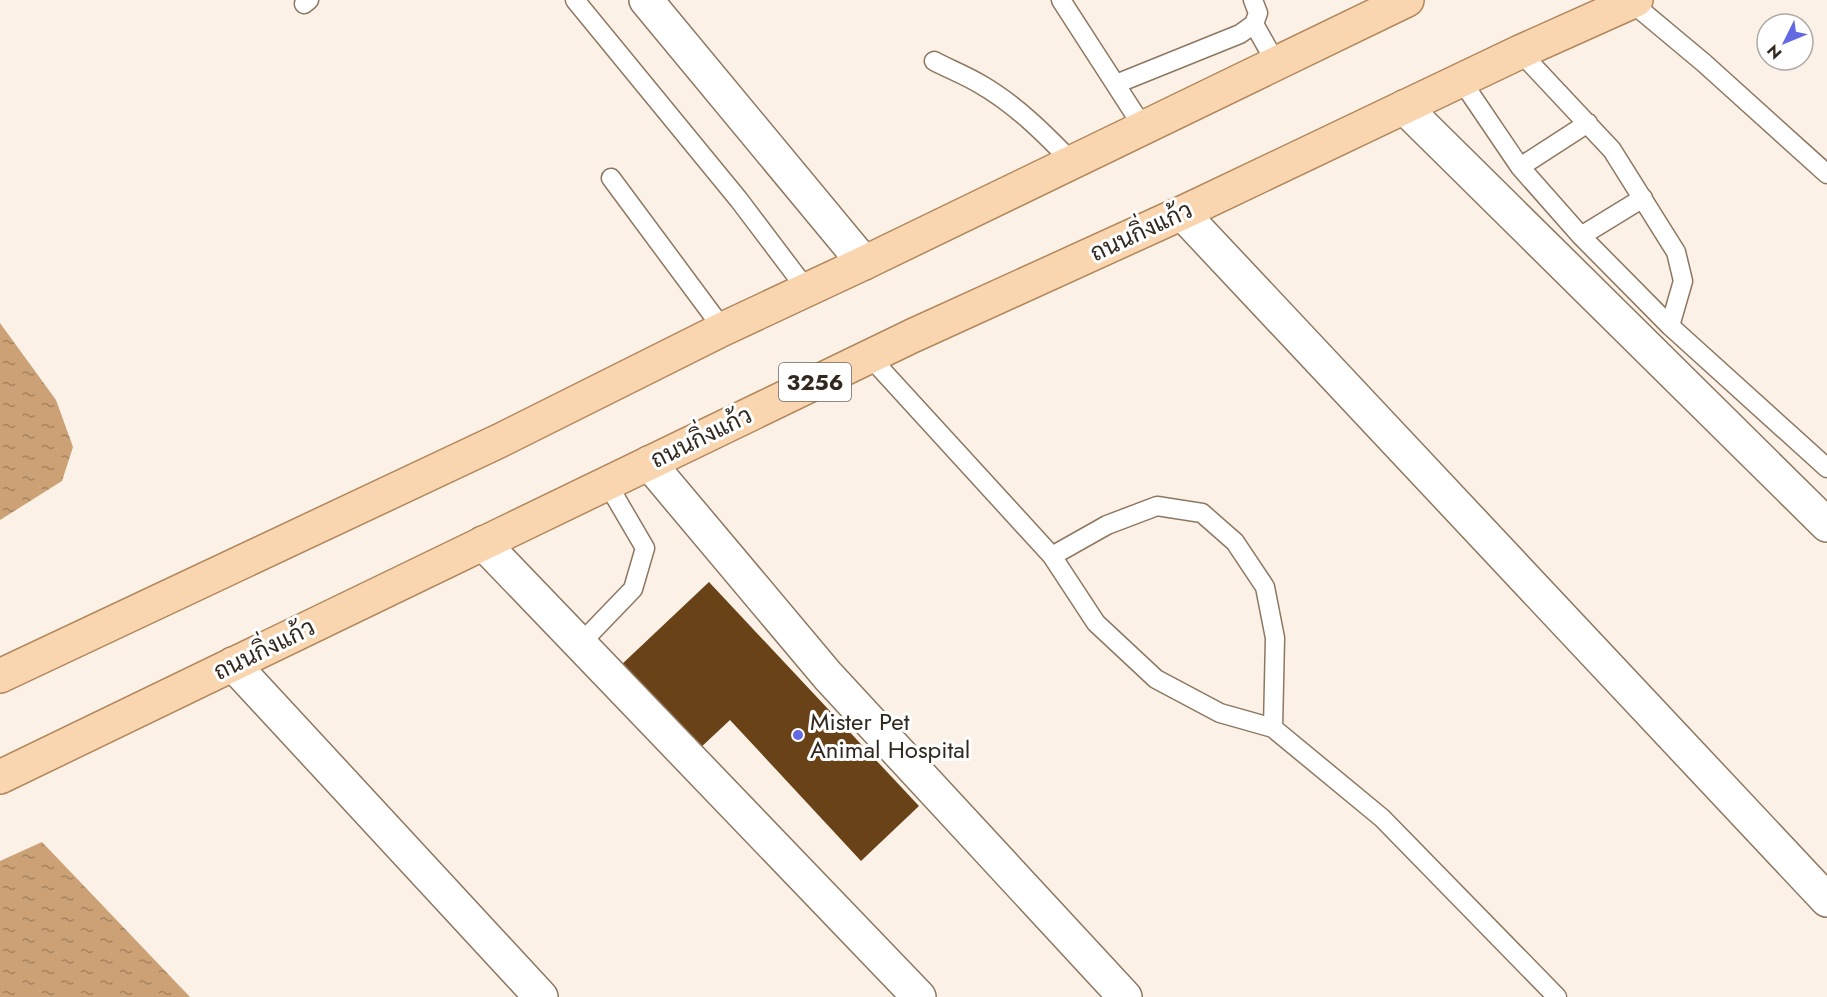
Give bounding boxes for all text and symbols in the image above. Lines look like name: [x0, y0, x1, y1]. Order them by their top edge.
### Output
north arrow: [1755, 12, 1815, 72]
text: N: [1762, 39, 1787, 64]
street label: ถนนกิ่งแก้ว: [1083, 190, 1198, 270]
road number: 3256: [779, 363, 851, 401]
street label: ถนนกิ่งแก้ว: [643, 396, 758, 477]
street label: ถนนกิ่งแก้ว: [206, 608, 321, 689]
place label: Mister Pet Animal Hospital: [810, 704, 970, 767]
marker: Mister Pet Animal Hospital: [791, 728, 805, 742]

